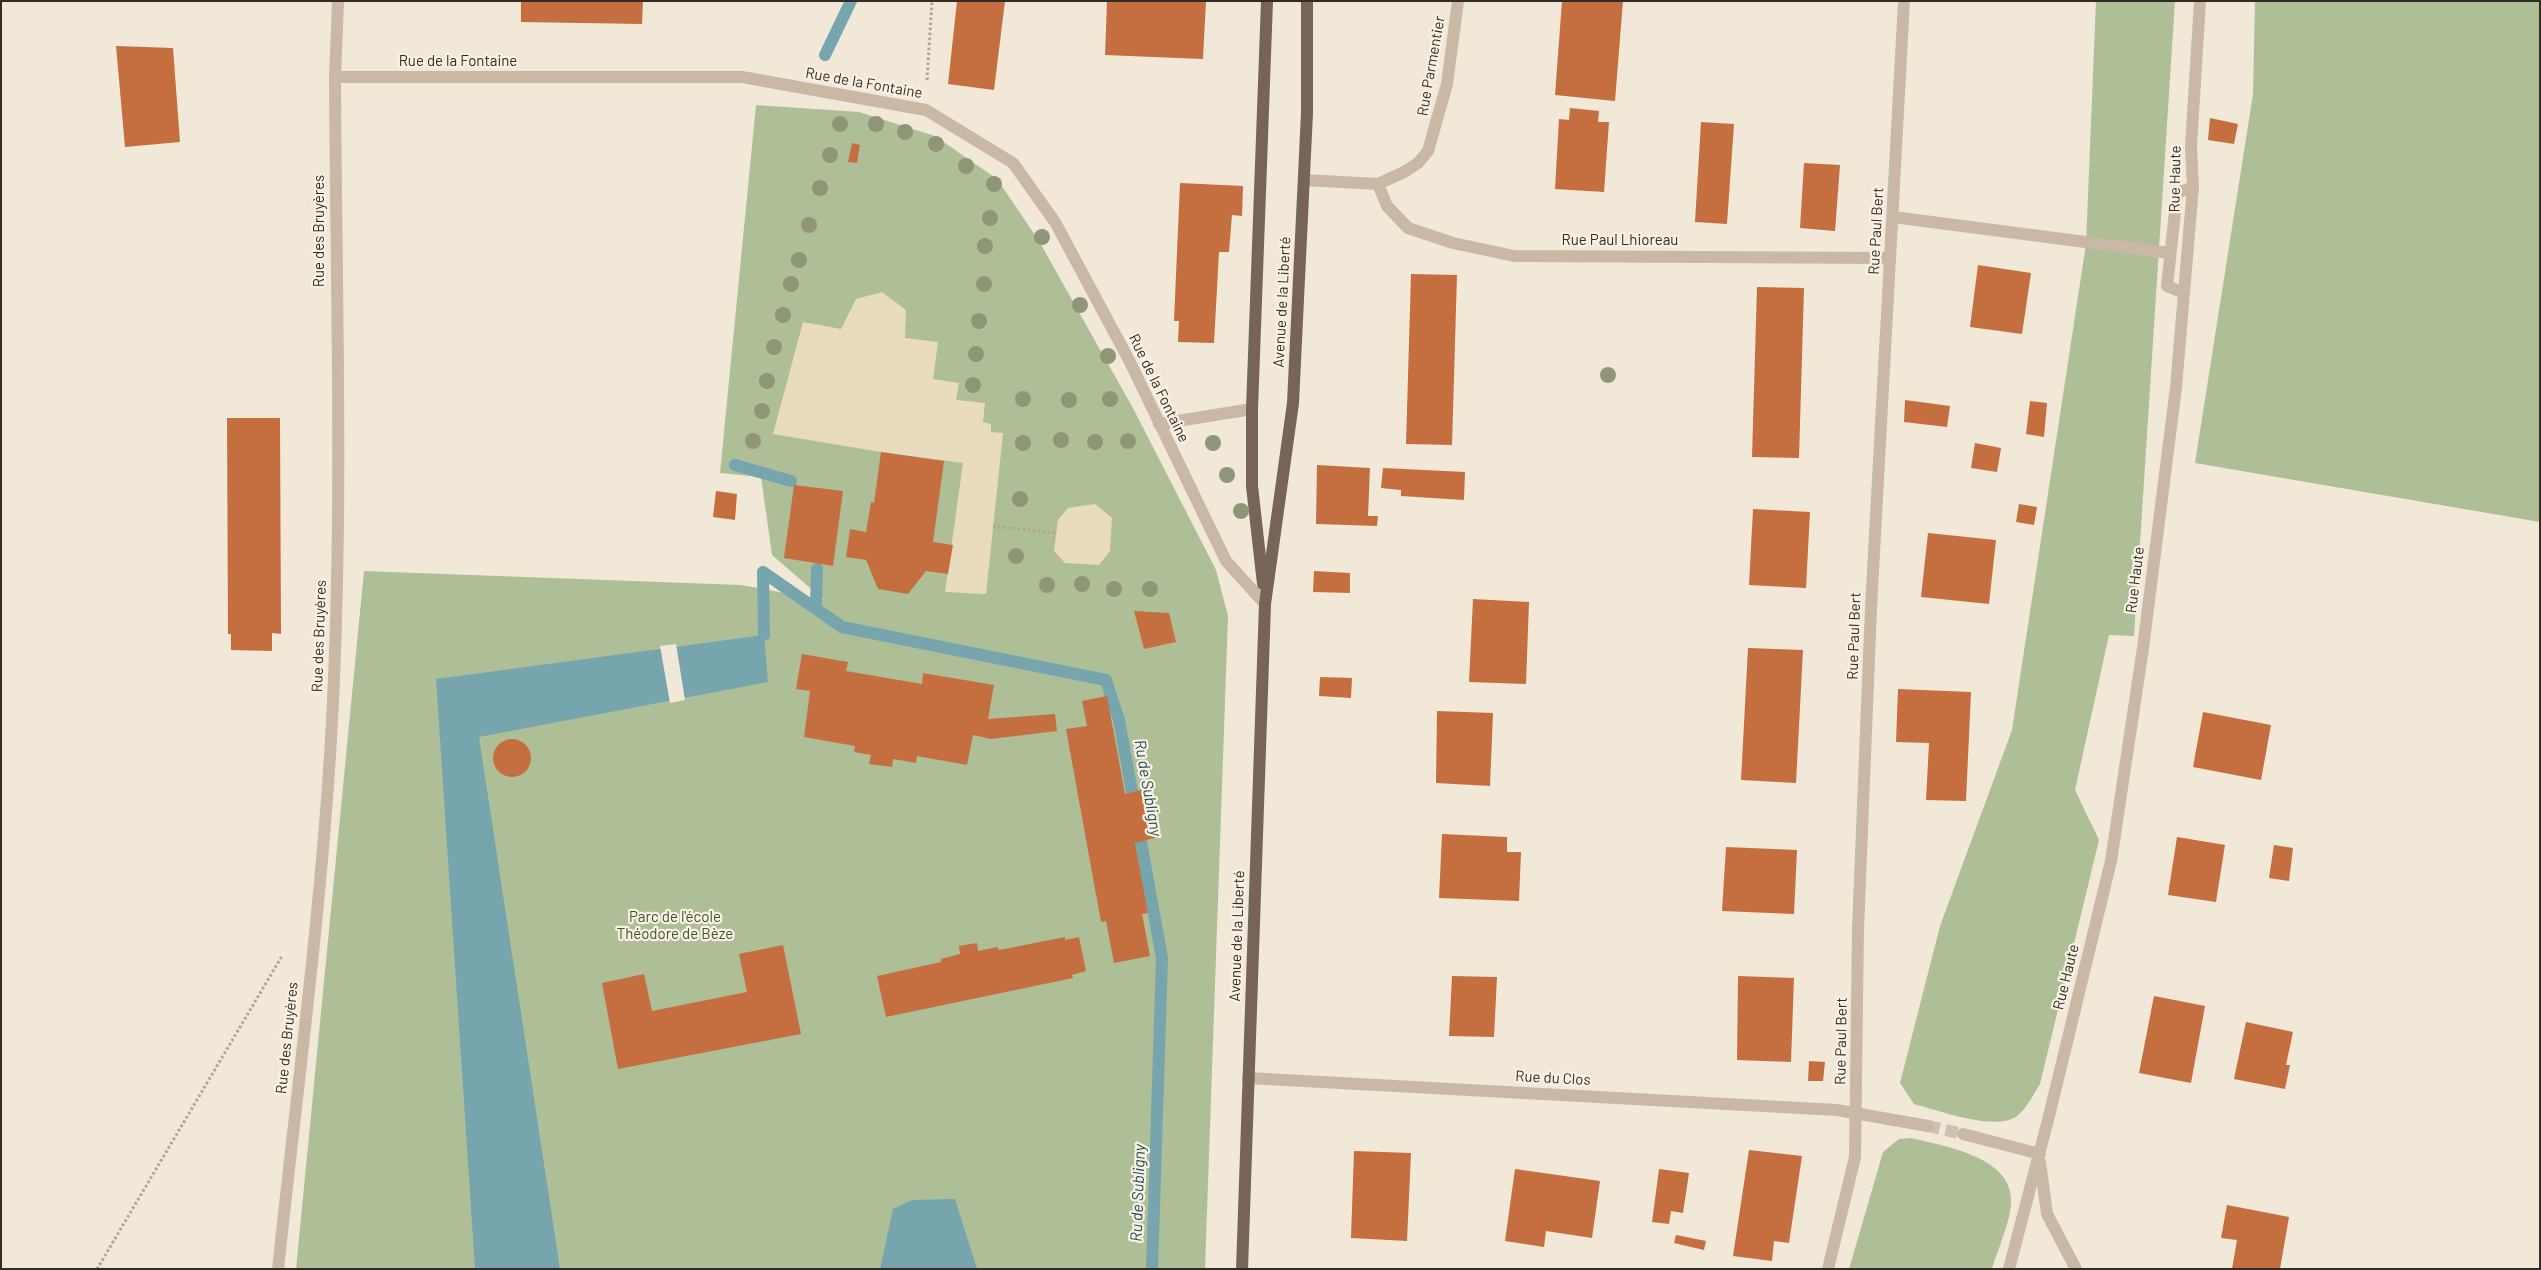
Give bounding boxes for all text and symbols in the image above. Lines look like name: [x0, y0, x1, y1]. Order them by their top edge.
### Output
street label: Rue Parmentier: [1413, 15, 1449, 117]
street label: Rue de la Fontaine: [399, 52, 517, 70]
street label: Rue de la Fontaine: [804, 64, 924, 102]
street label: Rue Haute: [2165, 145, 2185, 213]
street label: Rue des Bruyères: [310, 175, 328, 287]
street label: Rue Paul Bert: [1865, 187, 1887, 275]
street label: Rue Paul Lhioreau: [1562, 231, 1678, 249]
street label: Avenue de la Liberté: [1270, 236, 1294, 368]
street label: Rue de la Fontaine: [1125, 331, 1193, 445]
street label: Rue Haute: [2122, 546, 2148, 614]
street label: Rue des Bruyères: [308, 579, 330, 693]
street label: Rue Paul Bert: [1843, 592, 1865, 680]
water label: Ru de Subligny: [1130, 738, 1166, 838]
street label: Avenue de la Liberté: [1226, 870, 1248, 1002]
park label: Parc de l'école Théodore de Bèze: [617, 908, 733, 943]
street label: Rue Haute: [2049, 942, 2083, 1012]
street label: Rue des Bruyères: [272, 981, 302, 1095]
street label: Rue Paul Bert: [1831, 997, 1851, 1085]
street label: Rue du Clos: [1515, 1067, 1591, 1089]
water label: Ru de Subligny: [1127, 1144, 1149, 1242]

